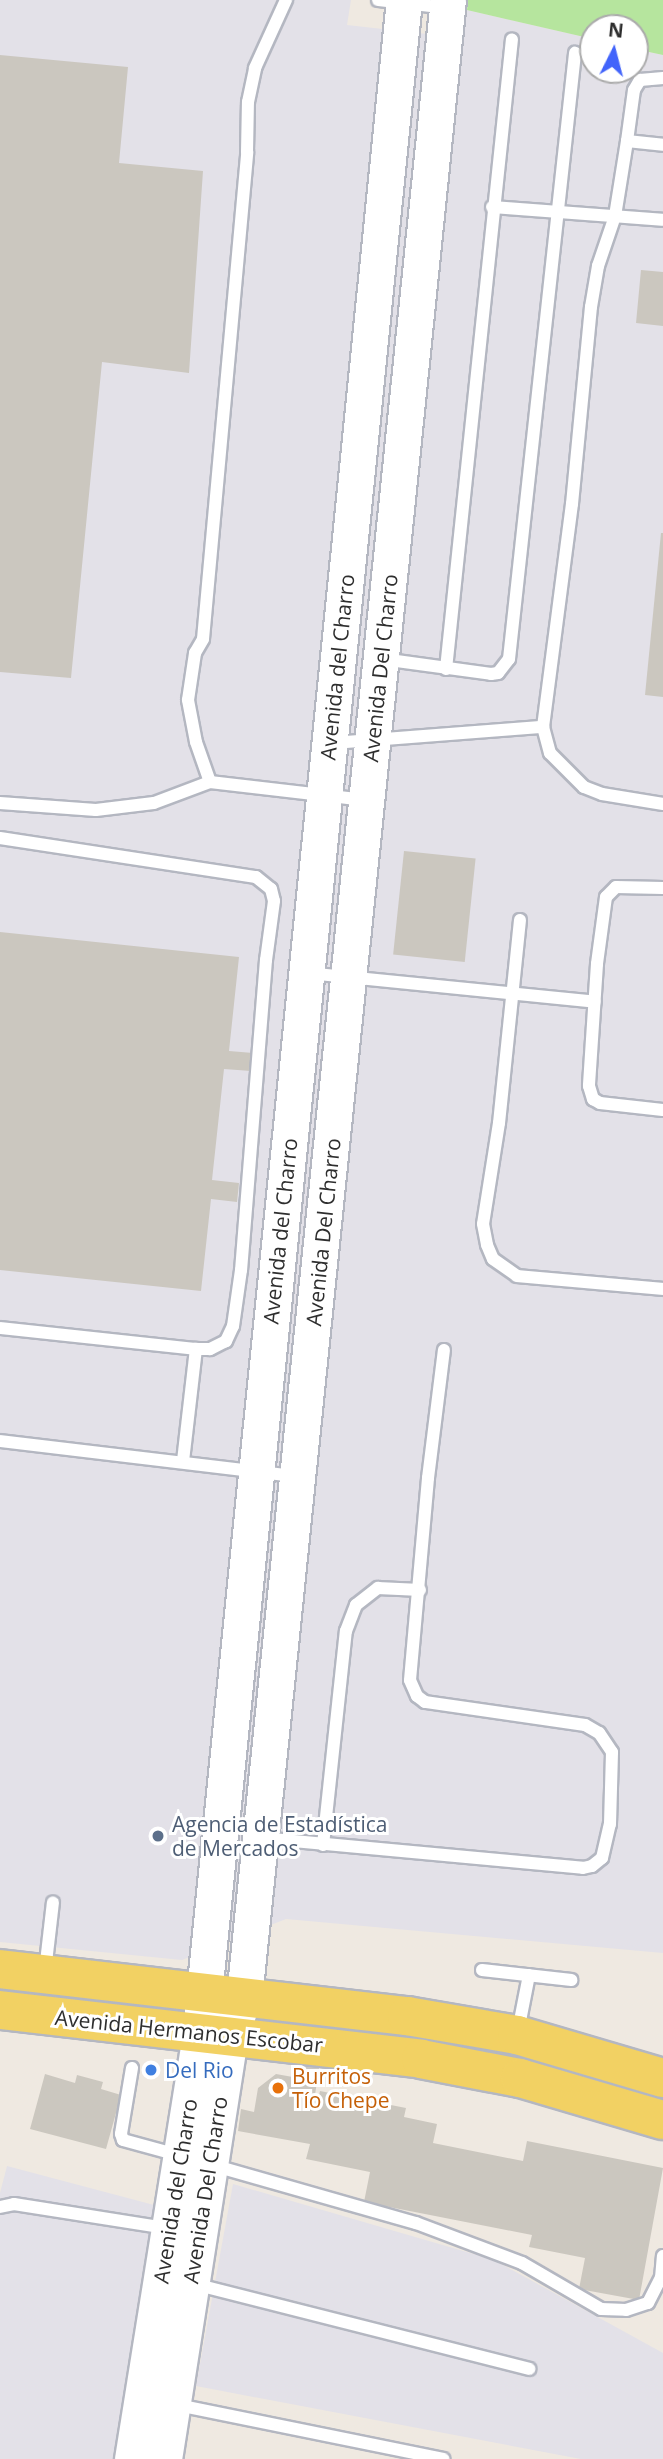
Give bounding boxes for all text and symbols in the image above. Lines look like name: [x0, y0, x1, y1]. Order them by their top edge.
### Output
north arrow: [579, 14, 649, 84]
text: N: [607, 16, 625, 44]
street label: Avenida del Charro: [315, 573, 359, 761]
street label: Avenida Del Charro: [358, 573, 402, 763]
street label: Avenida del Charro: [258, 1137, 302, 1325]
street label: Avenida Del Charro: [301, 1137, 345, 1327]
place label: Agencia de Estadística de Mercados: [172, 1811, 387, 1861]
marker: Agencia de Estadística de Mercados: [150, 1828, 166, 1844]
street label: Avenida Hermanos Escobar: [54, 2004, 324, 2058]
place label: Del Rio: [165, 2057, 234, 2083]
marker: Del Rio: [143, 2062, 159, 2078]
place label: Burritos Tío Chepe: [292, 2063, 389, 2113]
marker: Burritos Tío Chepe: [270, 2080, 286, 2096]
street label: Avenida Del Charro: [178, 2095, 232, 2285]
street label: Avenida del Charro: [148, 2097, 202, 2285]

